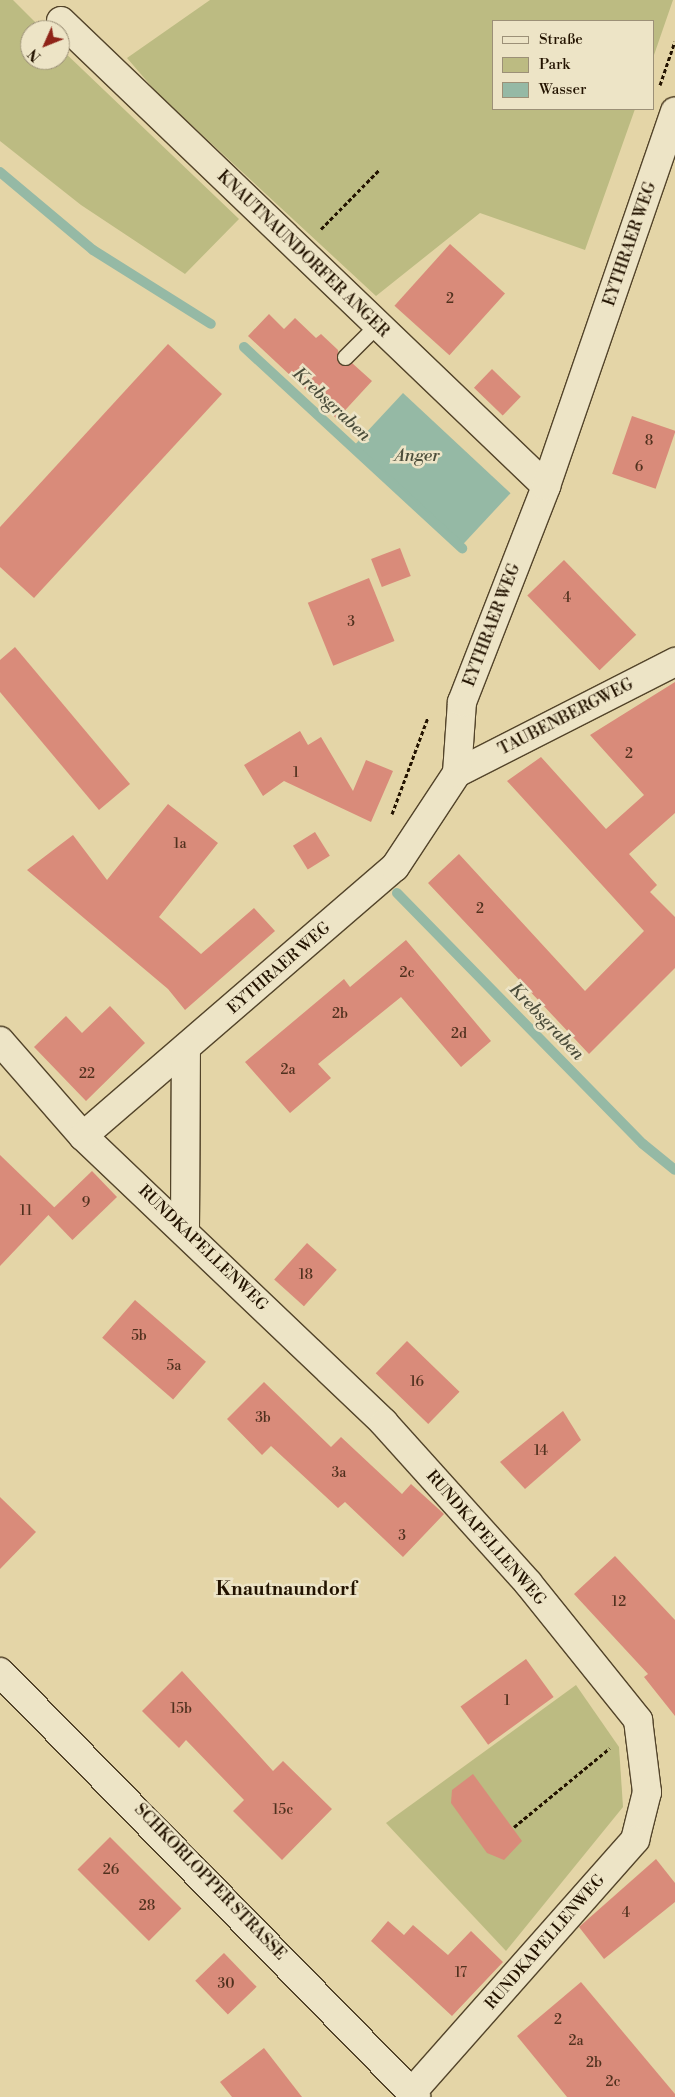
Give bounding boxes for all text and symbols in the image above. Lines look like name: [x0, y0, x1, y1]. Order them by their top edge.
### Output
north arrow: [20, 20, 70, 70]
legend: [492, 20, 655, 110]
text: Straße: [539, 30, 583, 49]
text: N: [25, 44, 45, 65]
text: Park: [539, 55, 570, 74]
text: Wasser: [539, 80, 586, 99]
street label: KNAUTNAUNDORFER ANGER: [213, 167, 393, 341]
street label: EYTHRAER WEG: [600, 179, 660, 309]
house number: 2: [446, 291, 454, 307]
water label: Krebsgraben: [287, 363, 375, 447]
house number: 8: [645, 433, 653, 449]
water label: Anger: [394, 445, 440, 467]
house number: 6: [635, 459, 643, 475]
street label: EYTHRAER WEG: [460, 561, 524, 689]
house number: 4: [563, 590, 571, 606]
house number: 3: [347, 614, 355, 630]
street label: TAUBENBERGWEG: [495, 675, 637, 759]
house number: 2: [625, 746, 633, 762]
house number: 1: [293, 765, 299, 781]
house number: 1a: [173, 836, 187, 852]
house number: 2: [476, 901, 484, 917]
street label: EYTHRAER WEG: [224, 918, 334, 1018]
house number: 2c: [399, 965, 415, 981]
water label: Krebsgraben: [504, 979, 588, 1065]
house number: 2b: [332, 1006, 348, 1022]
house number: 2d: [451, 1026, 467, 1042]
house number: 2a: [280, 1062, 296, 1078]
house number: 22: [79, 1066, 95, 1082]
street label: RUNDKAPELLENWEG: [134, 1181, 272, 1315]
house number: 9: [82, 1195, 90, 1211]
house number: 11: [20, 1203, 32, 1219]
house number: 18: [299, 1267, 313, 1283]
house number: 5b: [131, 1328, 147, 1344]
house number: 5a: [167, 1358, 181, 1374]
house number: 16: [410, 1374, 424, 1390]
house number: 3b: [255, 1410, 271, 1426]
house number: 14: [534, 1443, 548, 1459]
house number: 3a: [332, 1465, 346, 1481]
street label: RUNDKAPELLENWEG: [422, 1467, 550, 1609]
house number: 3: [398, 1528, 406, 1544]
district label: Knautnaundorf: [216, 1579, 356, 1601]
house number: 12: [612, 1594, 626, 1610]
house number: 1: [504, 1693, 510, 1709]
house number: 15b: [170, 1701, 192, 1717]
street label: SCHKORLOPPER STRASSE: [130, 1800, 290, 1964]
house number: 15c: [273, 1802, 293, 1818]
house number: 26: [103, 1862, 119, 1878]
street label: RUNDKAPELLENWEG: [481, 1871, 609, 2013]
house number: 28: [139, 1898, 155, 1914]
house number: 4: [622, 1905, 630, 1921]
house number: 17: [455, 1965, 467, 1981]
house number: 30: [217, 1976, 235, 1992]
house number: 2: [554, 2012, 562, 2028]
house number: 2a: [568, 2033, 584, 2049]
house number: 2b: [586, 2055, 602, 2071]
house number: 2c: [605, 2074, 621, 2090]

